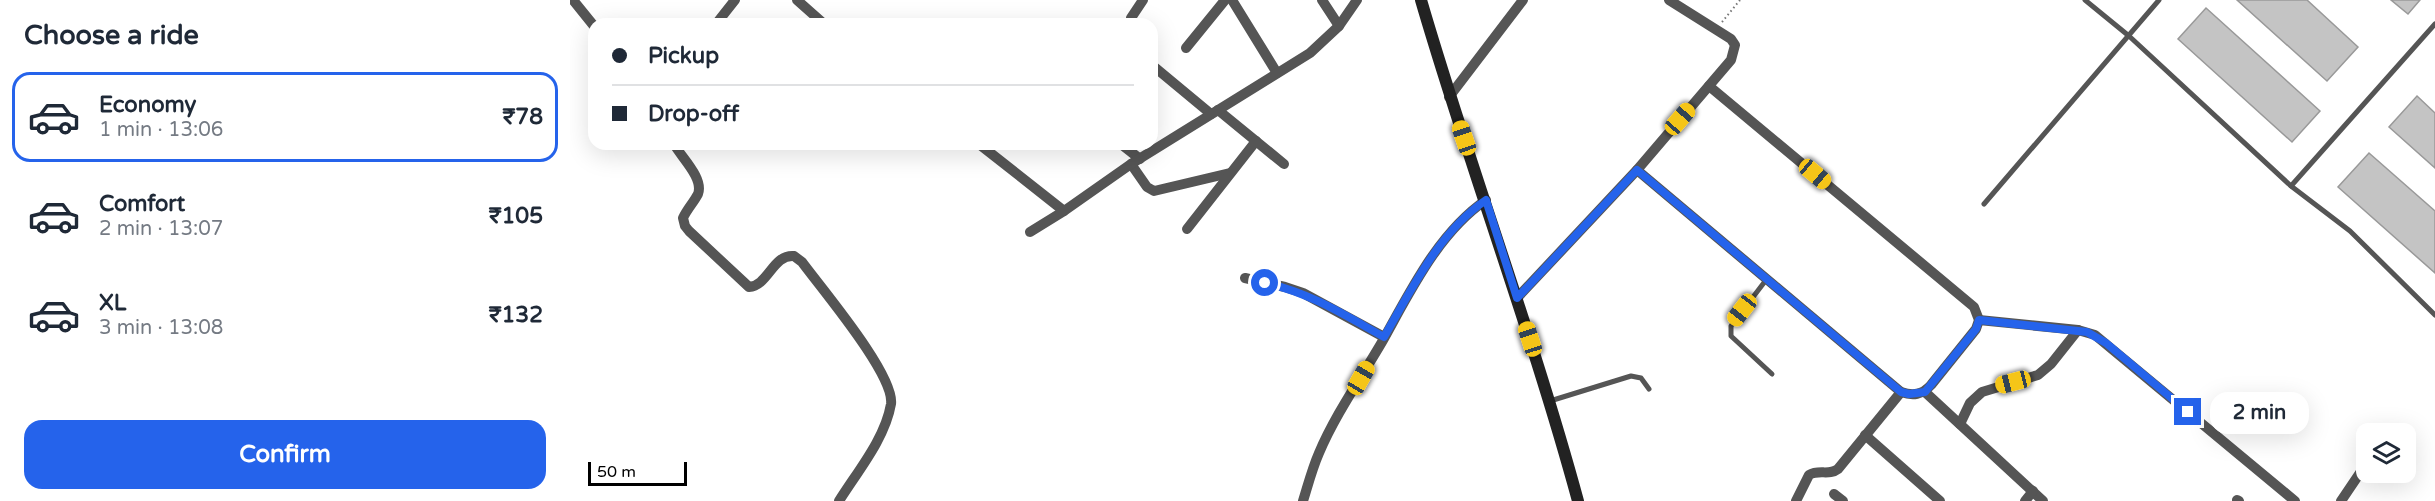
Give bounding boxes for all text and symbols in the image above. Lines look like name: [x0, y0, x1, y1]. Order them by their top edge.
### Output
text: Choose a ride: [24, 19, 199, 52]
text: Pickup: [648, 43, 719, 69]
icon: car: [27, 90, 81, 144]
text: Economy: [99, 92, 196, 118]
car: [1661, 100, 1699, 138]
text: Drop-off: [648, 101, 739, 127]
text: ₹78: [502, 104, 543, 130]
text: 1 min · 13:06: [99, 118, 223, 142]
car: [1450, 118, 1478, 158]
car: [1795, 156, 1835, 192]
icon: car: [27, 189, 81, 243]
text: Comfort: [99, 191, 185, 217]
text: ₹105: [489, 203, 543, 229]
text: 2 min · 13:07: [99, 217, 223, 241]
route start: [1251, 269, 1278, 296]
icon: car: [27, 288, 81, 342]
text: XL: [99, 290, 126, 316]
car: [1724, 290, 1760, 330]
text: ₹132: [489, 302, 543, 328]
text: 3 min · 13:08: [99, 316, 223, 340]
car: [1516, 319, 1544, 359]
car: [1344, 358, 1378, 398]
car: [1993, 369, 2033, 395]
callout: 2 min: [2209, 391, 2308, 433]
route end: [2174, 398, 2201, 425]
text: 2 min: [2233, 401, 2286, 425]
button: Confirm: [24, 420, 546, 489]
map controls: [2356, 423, 2416, 483]
button: layers: [2356, 423, 2416, 483]
scale bar: [588, 459, 687, 486]
text: 50 m: [597, 462, 636, 482]

